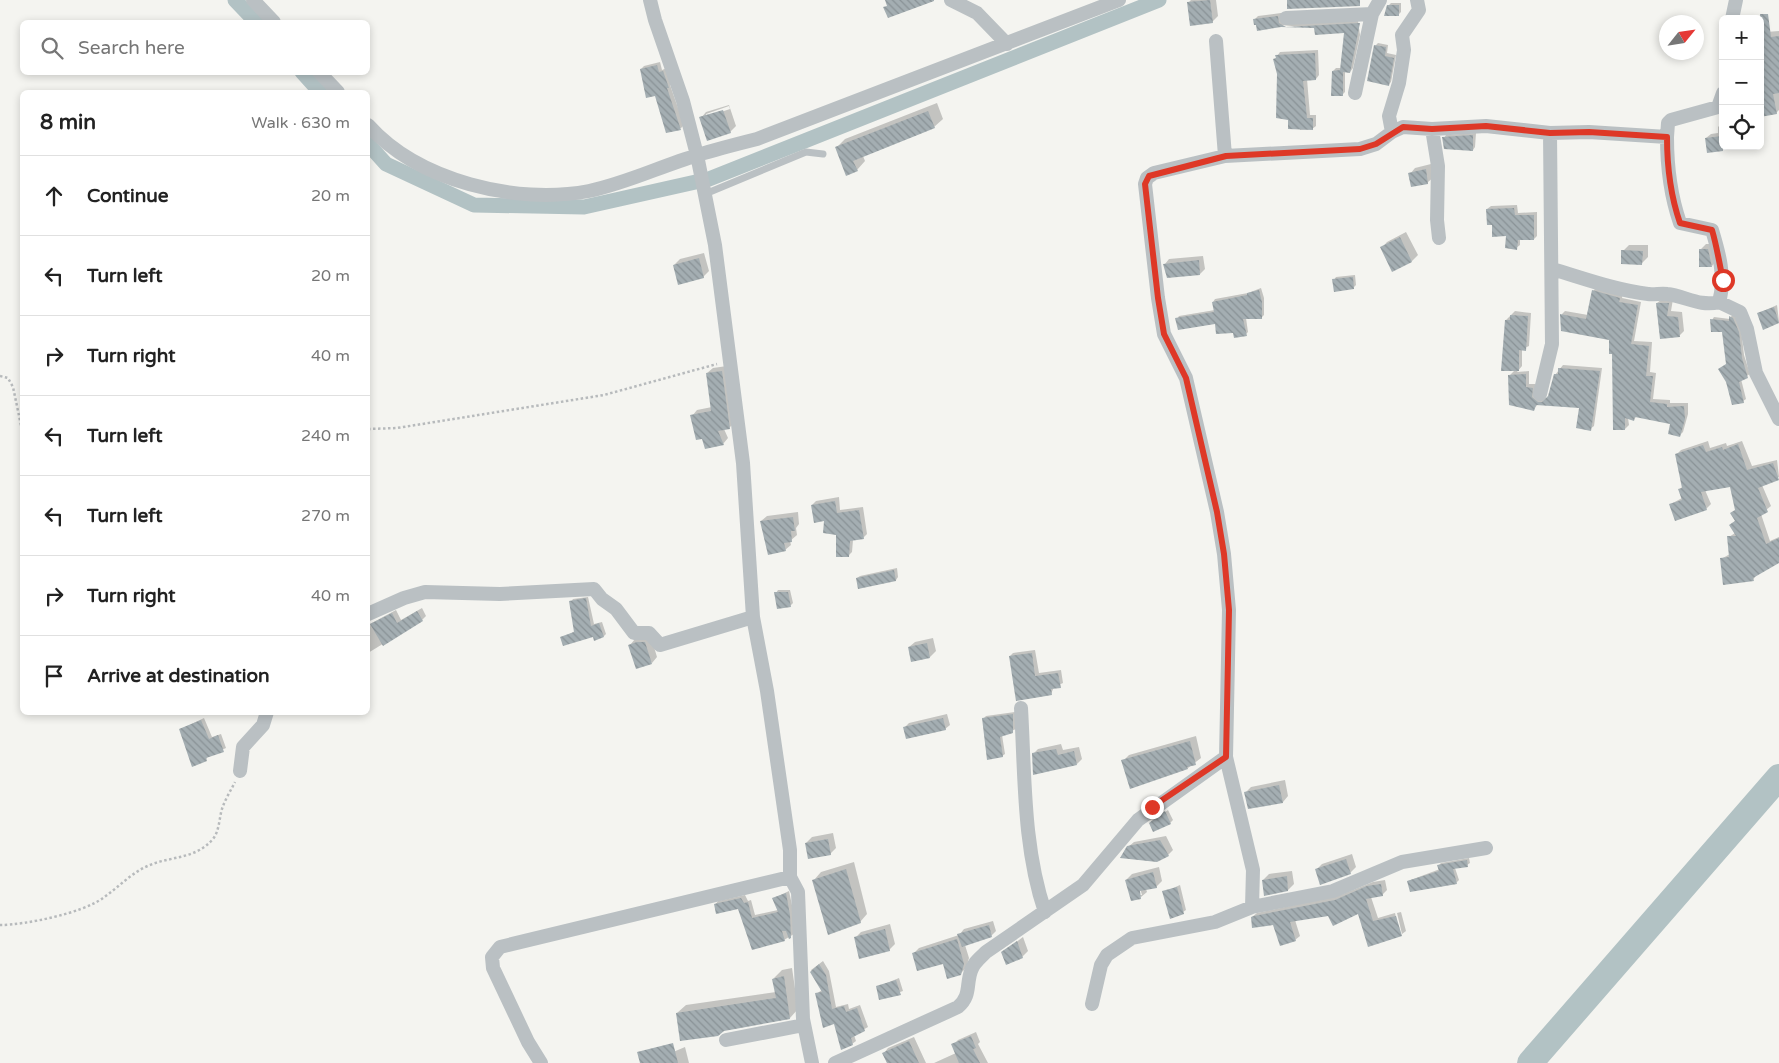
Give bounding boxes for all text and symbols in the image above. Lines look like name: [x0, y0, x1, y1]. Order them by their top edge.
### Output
north arrow: [1659, 15, 1704, 60]
map controls: [1719, 15, 1764, 150]
button: +: [1719, 15, 1764, 60]
search box: [20, 20, 370, 75]
icon: search: [38, 34, 66, 62]
text: Search here: [78, 37, 185, 59]
button: −: [1719, 60, 1764, 105]
button: locate: [1719, 105, 1764, 150]
text: 8 min: [40, 110, 96, 135]
text: Walk · 630 m: [251, 113, 350, 133]
icon: ahead: [40, 182, 68, 210]
text: Continue: [87, 185, 169, 207]
text: 20 m: [311, 186, 350, 206]
icon: left: [40, 262, 68, 290]
text: Turn left: [87, 265, 163, 287]
text: 20 m: [311, 266, 350, 286]
route start: [1712, 269, 1735, 292]
icon: right: [40, 342, 68, 370]
text: Turn right: [87, 345, 175, 367]
text: 40 m: [311, 346, 350, 366]
icon: left: [40, 422, 68, 450]
text: Turn left: [87, 425, 163, 447]
text: 240 m: [301, 426, 350, 446]
icon: left: [40, 502, 68, 530]
text: Turn left: [87, 505, 163, 527]
text: 270 m: [301, 506, 350, 526]
icon: right: [40, 582, 68, 610]
text: Turn right: [87, 585, 175, 607]
text: 40 m: [311, 586, 350, 606]
icon: arrive: [40, 662, 68, 690]
text: Arrive at destination: [87, 665, 270, 687]
route end: [1141, 796, 1164, 819]

